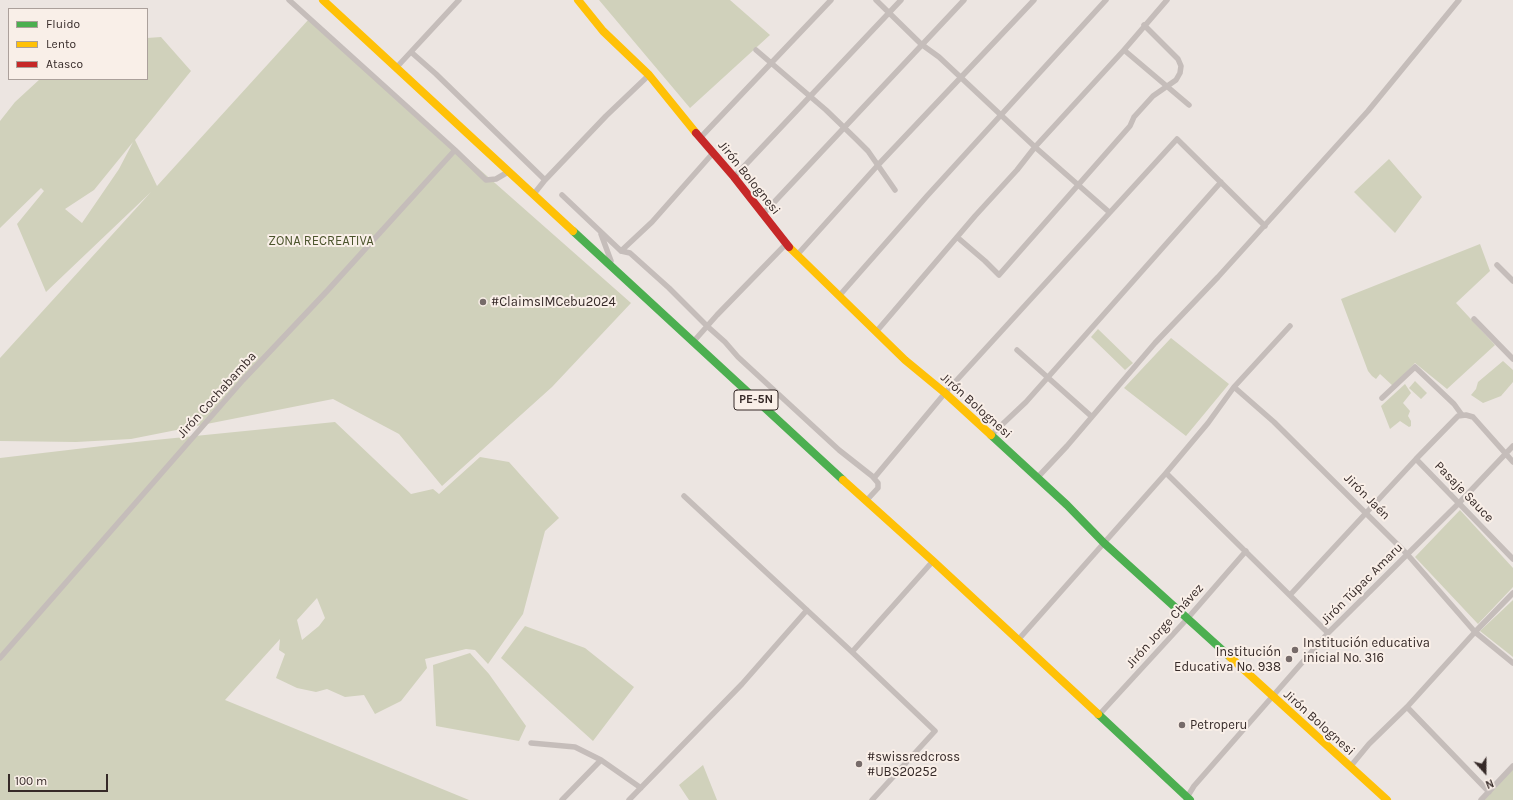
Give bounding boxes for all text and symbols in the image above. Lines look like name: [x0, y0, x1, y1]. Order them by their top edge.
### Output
legend: [8, 8, 148, 80]
text: Fluido: [46, 17, 80, 31]
text: Lento: [46, 37, 76, 51]
text: Atasco: [46, 57, 83, 71]
street label: Jirón Bolognesi: [715, 138, 783, 218]
park label: ZONA RECREATIVA: [268, 233, 374, 249]
place label: #ClaimsIMCebu2024: [491, 294, 616, 310]
marker: #ClaimsIMCebu2024: [478, 297, 488, 307]
street label: Jirón Cochabamba: [174, 349, 260, 441]
street label: Jirón Bolognesi: [937, 370, 1015, 442]
road number: PE-5N: [734, 390, 778, 410]
street label: Pasaje Sauce: [1431, 458, 1497, 526]
street label: Jirón Jaén: [1341, 471, 1393, 523]
street label: Jirón Túpac Amaru: [1318, 540, 1406, 628]
street label: Jirón Jorge Chávez: [1123, 581, 1207, 671]
place label: Institución educativa inicial No. 316: [1303, 635, 1430, 666]
place label: Institución Educativa No. 938: [1174, 644, 1281, 675]
marker: Institución educativa inicial No. 316: [1290, 645, 1300, 655]
marker: Institución Educativa No. 938: [1284, 654, 1294, 664]
street label: Jirón Bolognesi: [1280, 687, 1358, 759]
place label: Petroperu: [1190, 717, 1247, 733]
marker: Petroperu: [1177, 720, 1187, 730]
place label: #swissredcross #UBS20252: [867, 749, 960, 780]
north arrow: [1465, 752, 1505, 792]
marker: #swissredcross #UBS20252: [854, 759, 864, 769]
scale bar: [10, 766, 110, 792]
text: 100 m: [15, 774, 47, 788]
text: N: [1483, 776, 1495, 791]

